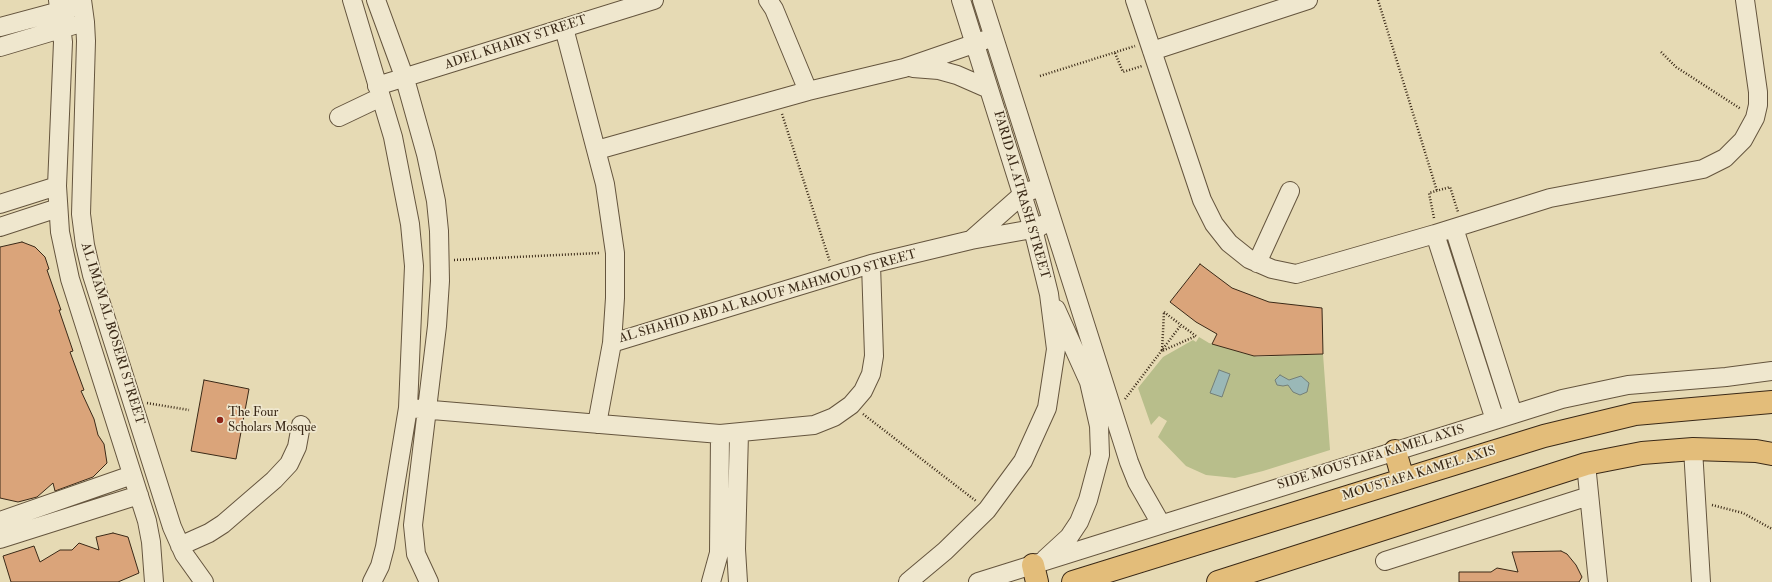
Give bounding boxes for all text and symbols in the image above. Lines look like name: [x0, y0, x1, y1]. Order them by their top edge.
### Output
street label: ADEL KHAIRY STREET: [443, 13, 589, 73]
street label: FARID AL ATRASH STREET: [989, 109, 1053, 281]
street label: AL IMAM AL BOSERI STREET: [77, 241, 147, 427]
street label: AL SHAHID ABD AL RAOUF MAHMOUD STREET: [617, 247, 919, 347]
place label: The Four Scholars Mosque: [228, 405, 316, 436]
marker: The Four Scholars Mosque: [215, 415, 225, 425]
street label: SIDE MOUSTAFA KAMEL AXIS: [1276, 422, 1466, 494]
street label: MOUSTAFA KAMEL AXIS: [1340, 443, 1498, 505]

